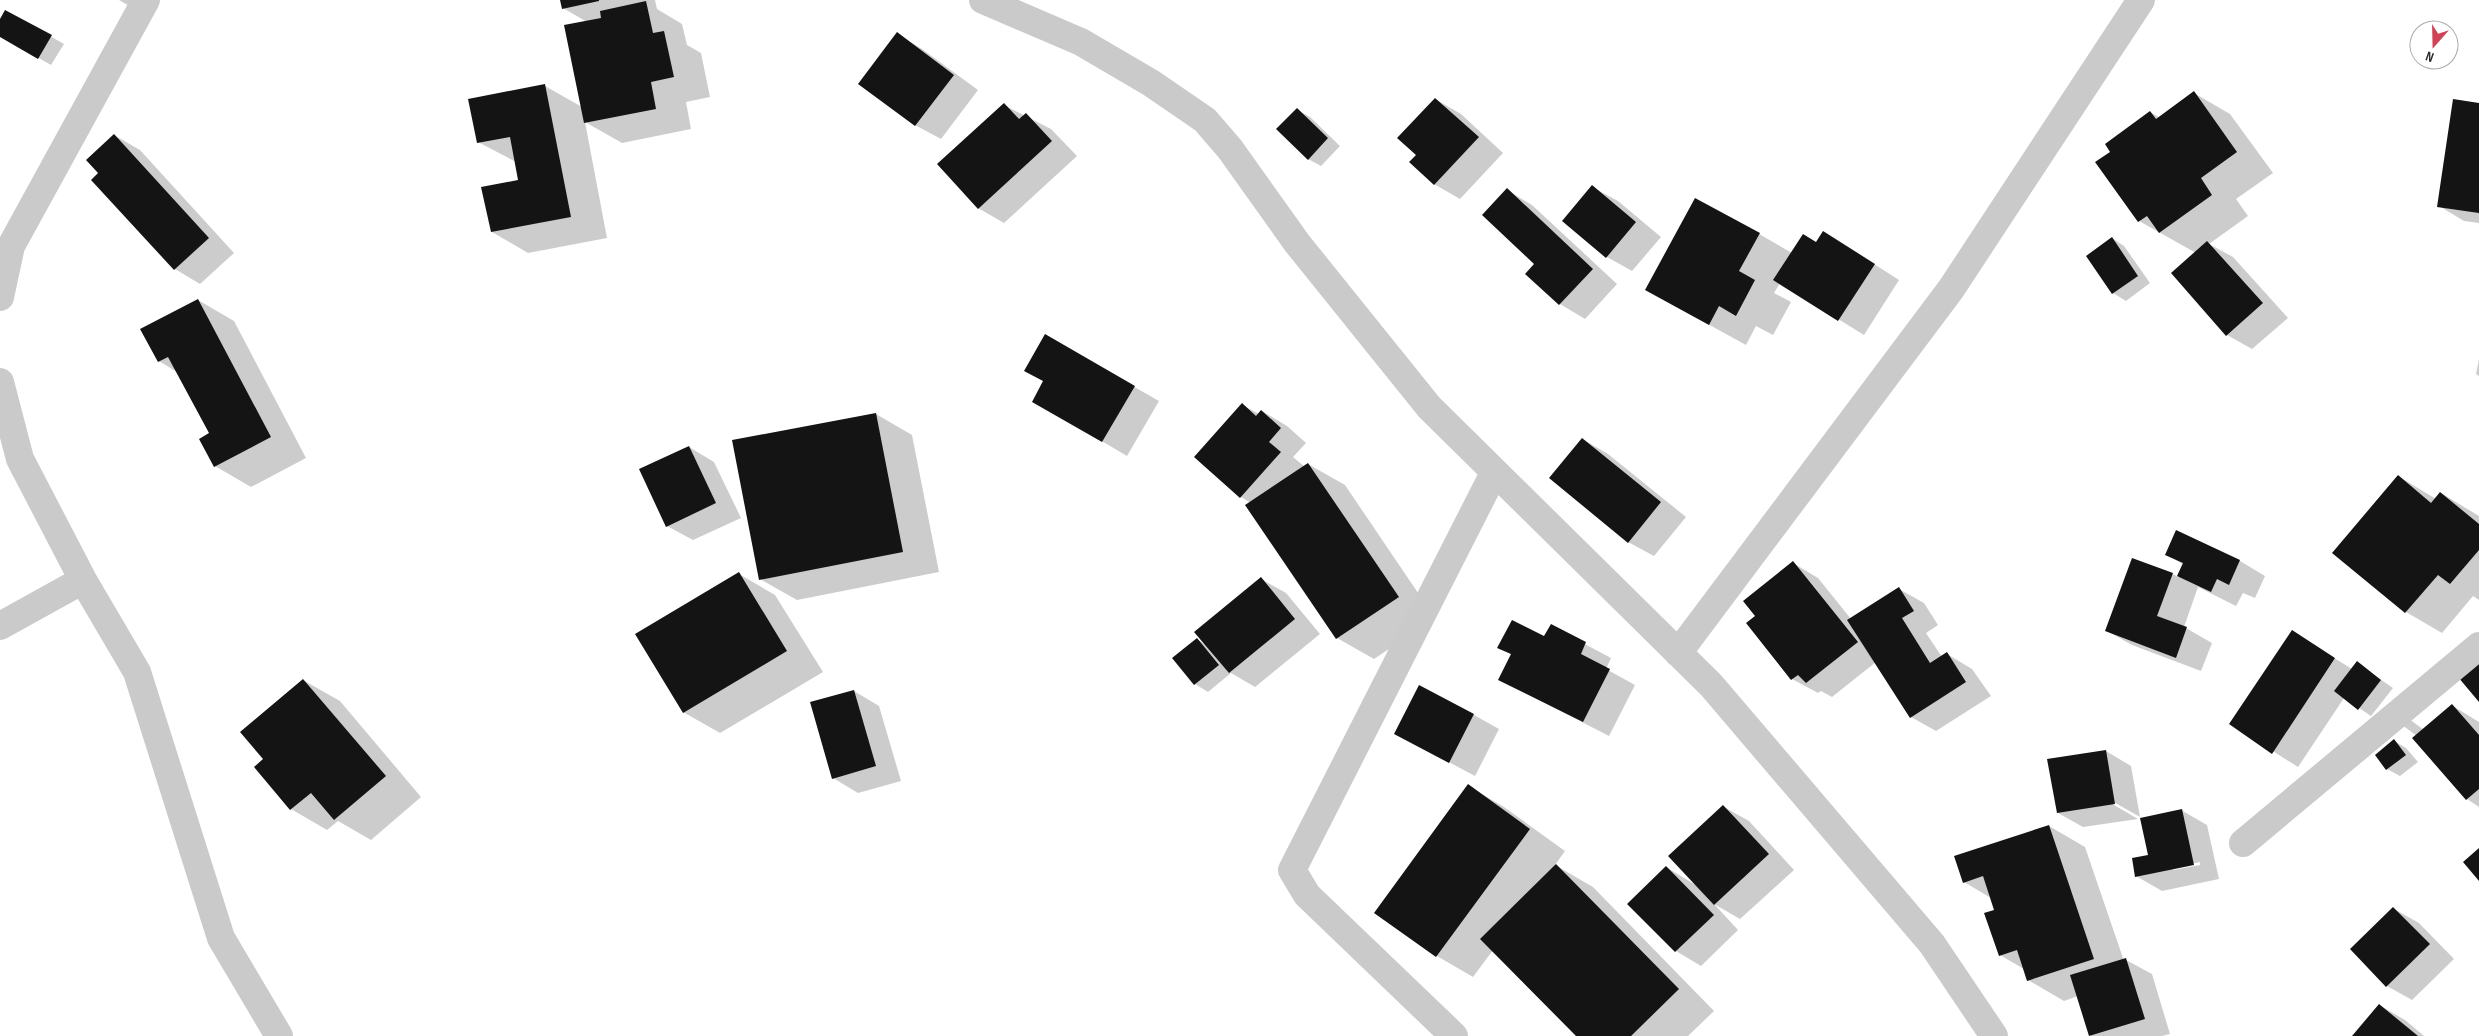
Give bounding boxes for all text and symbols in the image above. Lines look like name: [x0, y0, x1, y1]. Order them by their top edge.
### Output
north arrow: [2409, 20, 2459, 70]
text: N: [2423, 47, 2436, 66]

